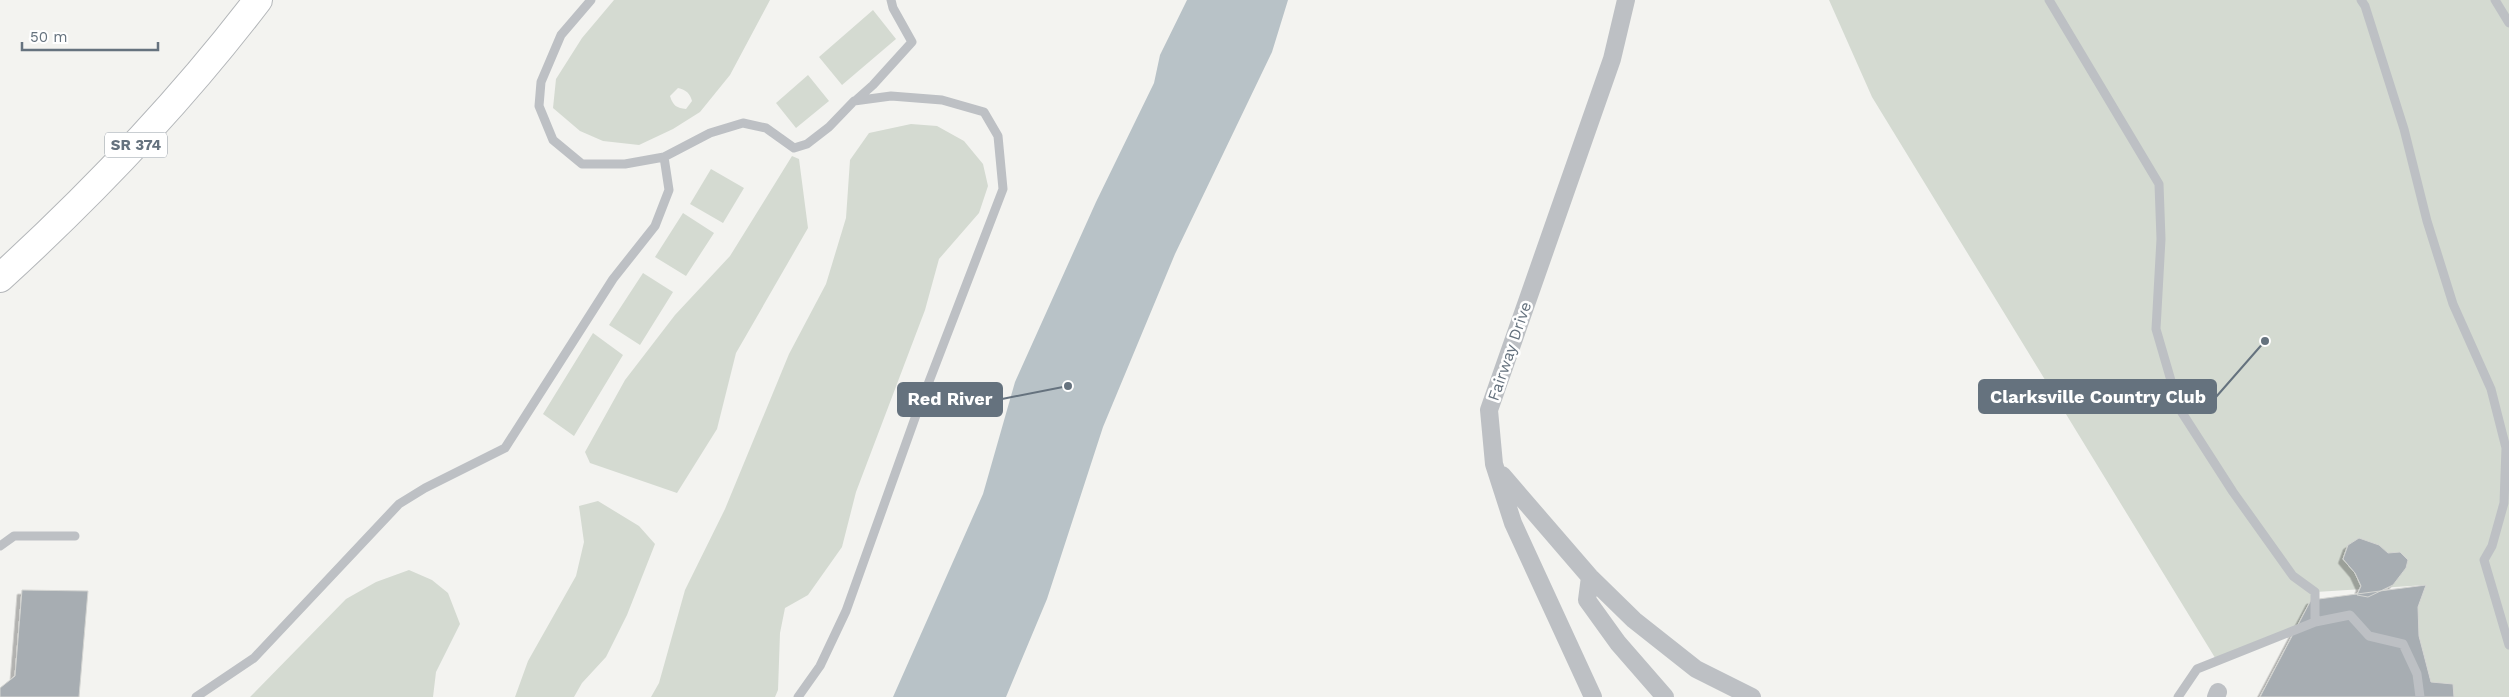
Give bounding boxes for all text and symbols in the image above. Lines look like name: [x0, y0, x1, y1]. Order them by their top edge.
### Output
scale bar: [22, 20, 159, 52]
text: 50 m: [30, 28, 67, 46]
road number: SR 374: [105, 132, 167, 158]
street label: Fairway Drive: [1484, 299, 1535, 403]
callout: Clarksville Country Club: [1979, 380, 2216, 413]
callout: Red River: [898, 383, 1002, 416]
text: Clarksville Country Club: [1990, 386, 2206, 407]
text: Red River: [908, 388, 993, 409]

